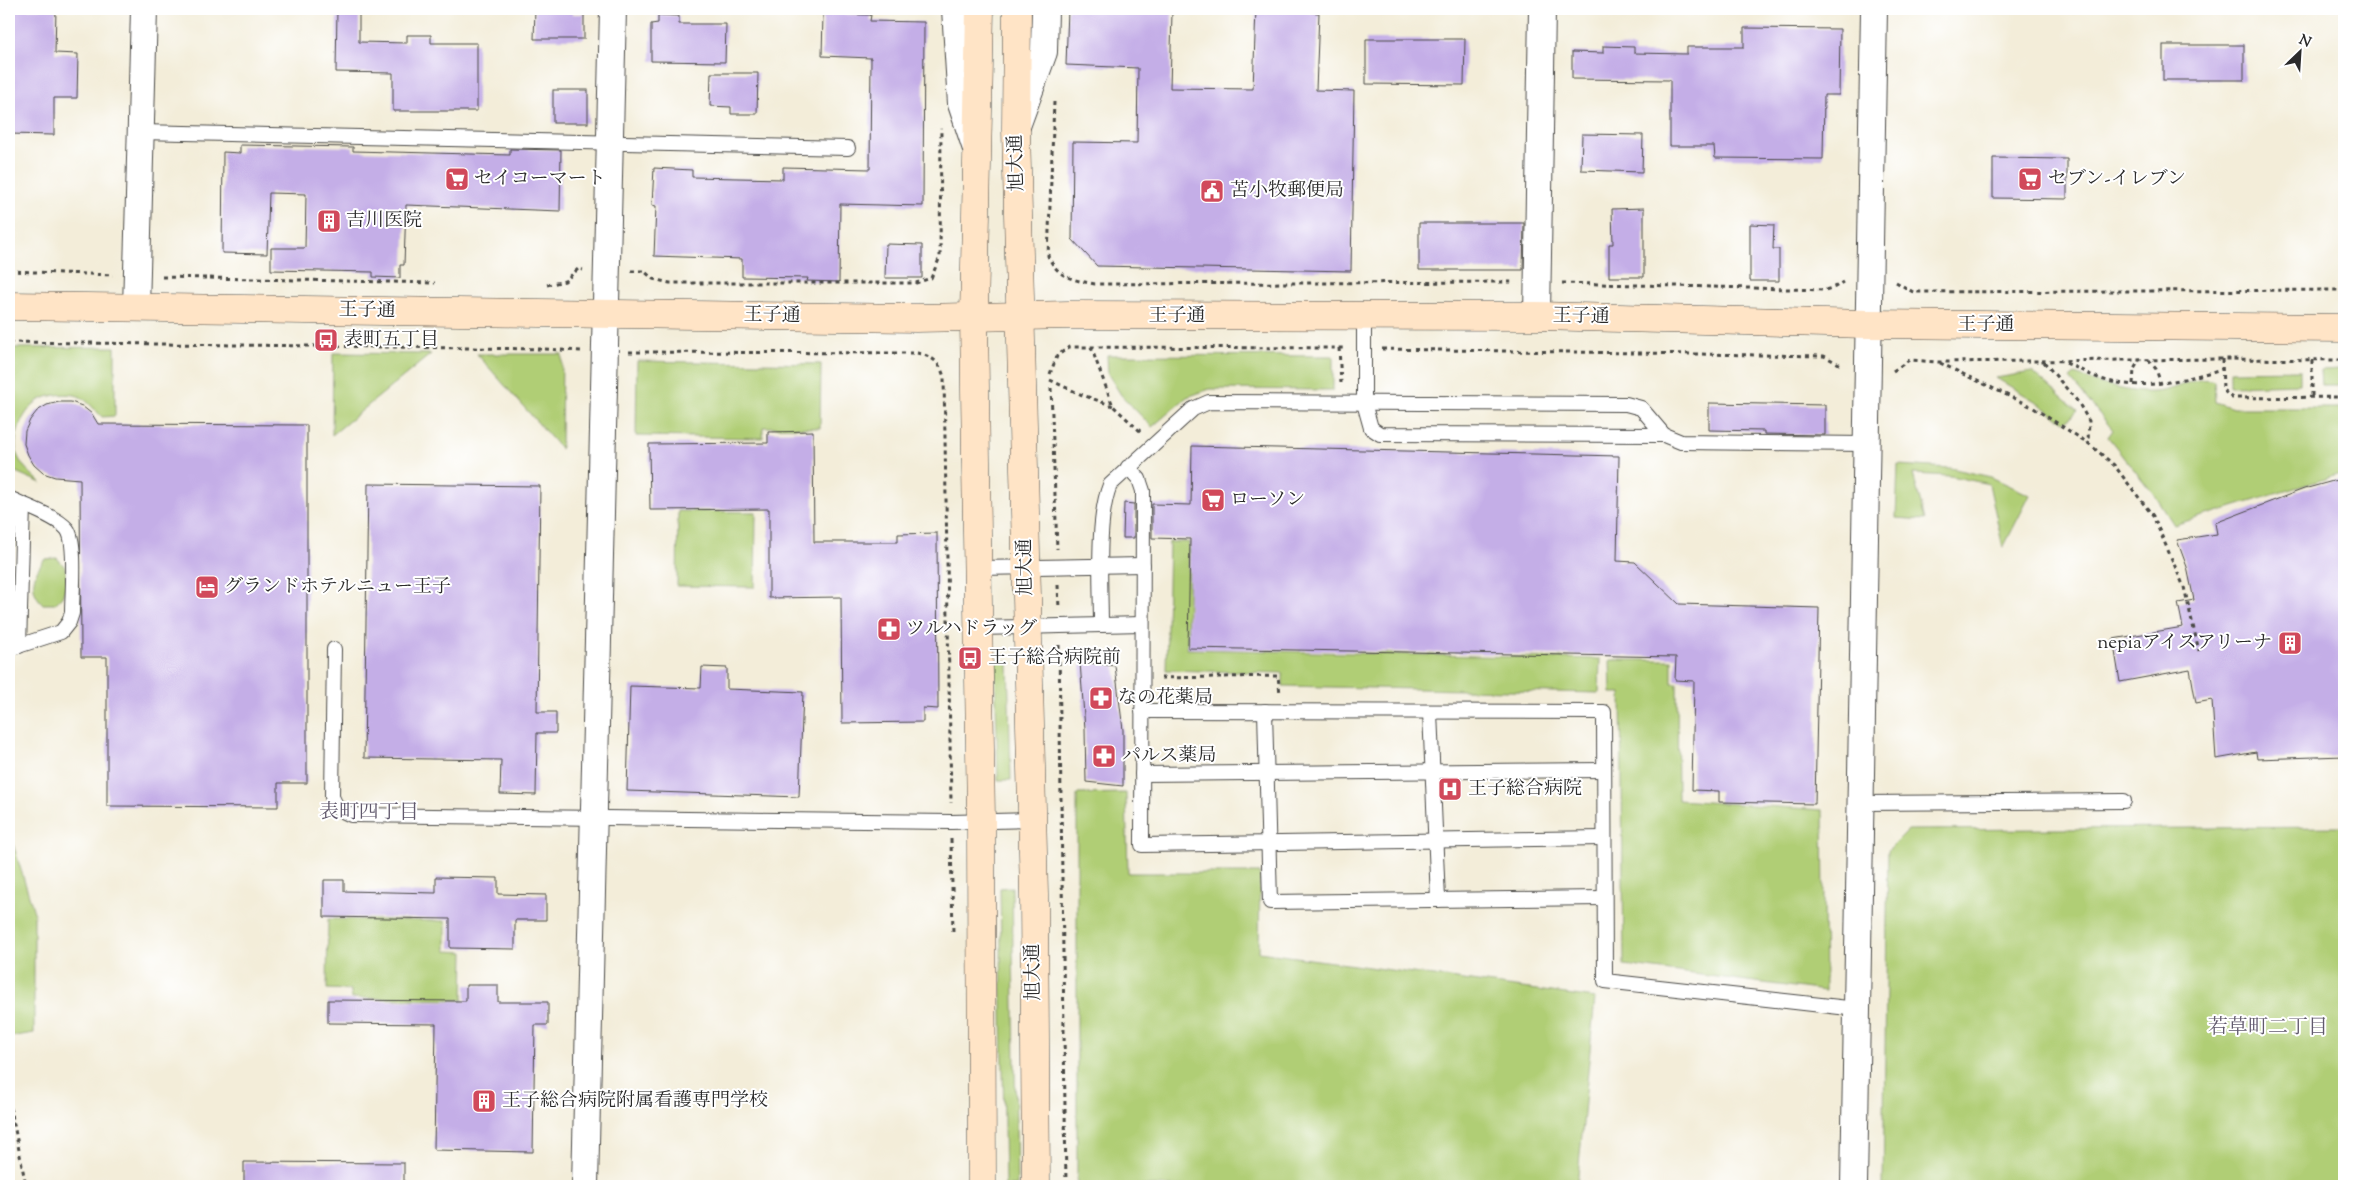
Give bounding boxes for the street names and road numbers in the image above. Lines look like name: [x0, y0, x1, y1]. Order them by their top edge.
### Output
street label: 旭大通: [1003, 134, 1031, 192]
street label: 王子通: [338, 297, 396, 325]
street label: 王子通: [743, 302, 801, 330]
street label: 王子通: [1148, 303, 1206, 330]
street label: 王子通: [1552, 303, 1610, 331]
street label: 王子通: [1957, 312, 2015, 339]
street label: 旭大通: [1012, 538, 1040, 596]
street label: 旭大通: [1020, 943, 1048, 1001]

